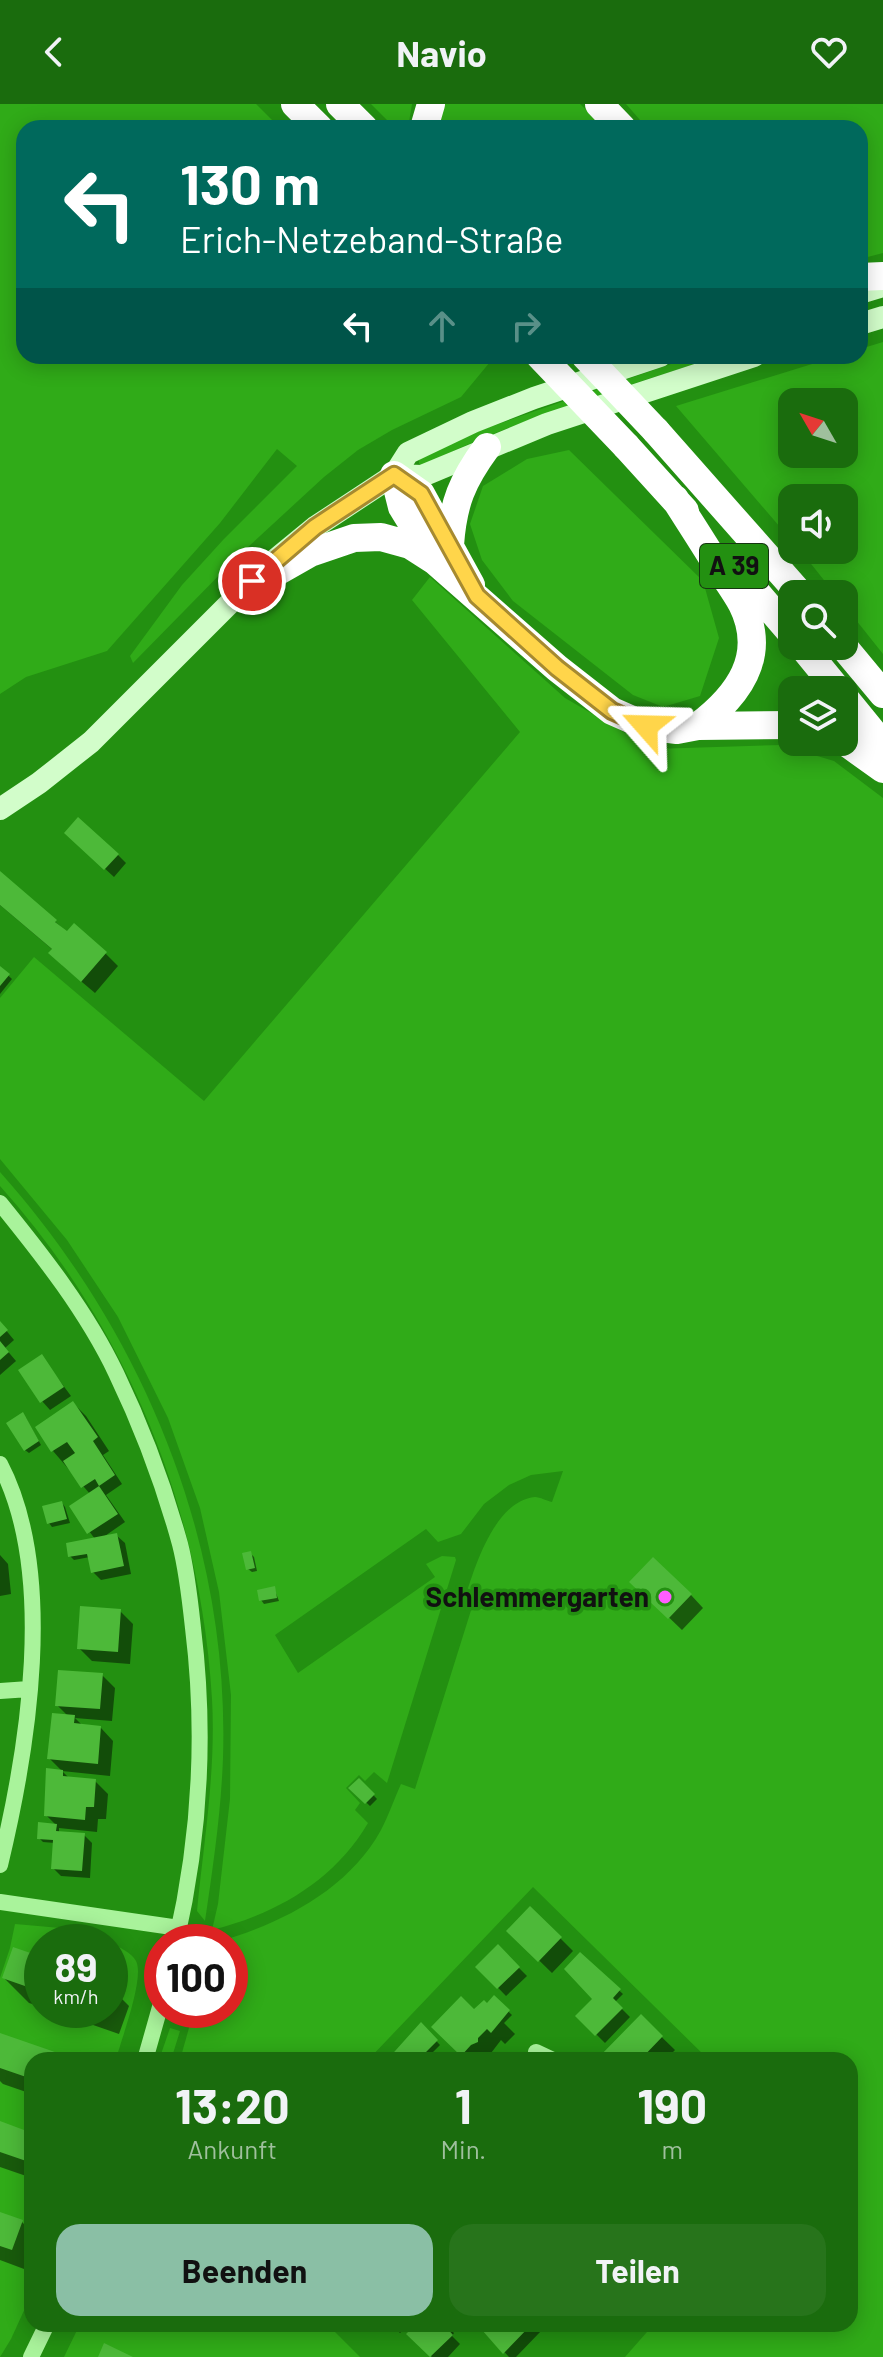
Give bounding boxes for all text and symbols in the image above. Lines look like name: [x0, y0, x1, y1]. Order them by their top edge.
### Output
icon: back: [32, 30, 76, 74]
icon: heart: [807, 30, 851, 74]
text: Navio: [396, 31, 487, 74]
text: 130 m: [180, 149, 320, 216]
icon: left: [48, 152, 152, 256]
text: Erich-Netzeband-Straße: [180, 217, 564, 260]
icon: left: [336, 304, 380, 348]
icon: ahead: [420, 304, 464, 348]
icon: right: [504, 304, 548, 348]
north arrow: [778, 388, 858, 468]
map controls: [778, 388, 858, 756]
button: sound: [778, 484, 858, 564]
road number: A 39: [700, 544, 768, 588]
pin: [218, 547, 286, 615]
icon: arrive: [230, 559, 274, 603]
button: search: [778, 580, 858, 660]
button: layers: [778, 676, 858, 756]
position arrow: [604, 684, 688, 768]
place label: Schlemmergarten: [426, 1579, 649, 1613]
marker: Schlemmergarten: [656, 1588, 674, 1606]
speed limit sign: 100: [144, 1924, 248, 2028]
text: 89: [55, 1942, 97, 1990]
text: km/h: [53, 1984, 99, 2008]
text: 13:20: [175, 2076, 290, 2134]
text: 1: [455, 2076, 472, 2134]
text: 190: [637, 2076, 707, 2134]
text: Ankunft: [187, 2133, 277, 2164]
text: Min.: [440, 2133, 486, 2164]
text: m: [661, 2133, 683, 2164]
button: Beenden: [56, 2224, 433, 2316]
button: Teilen: [449, 2224, 826, 2316]

